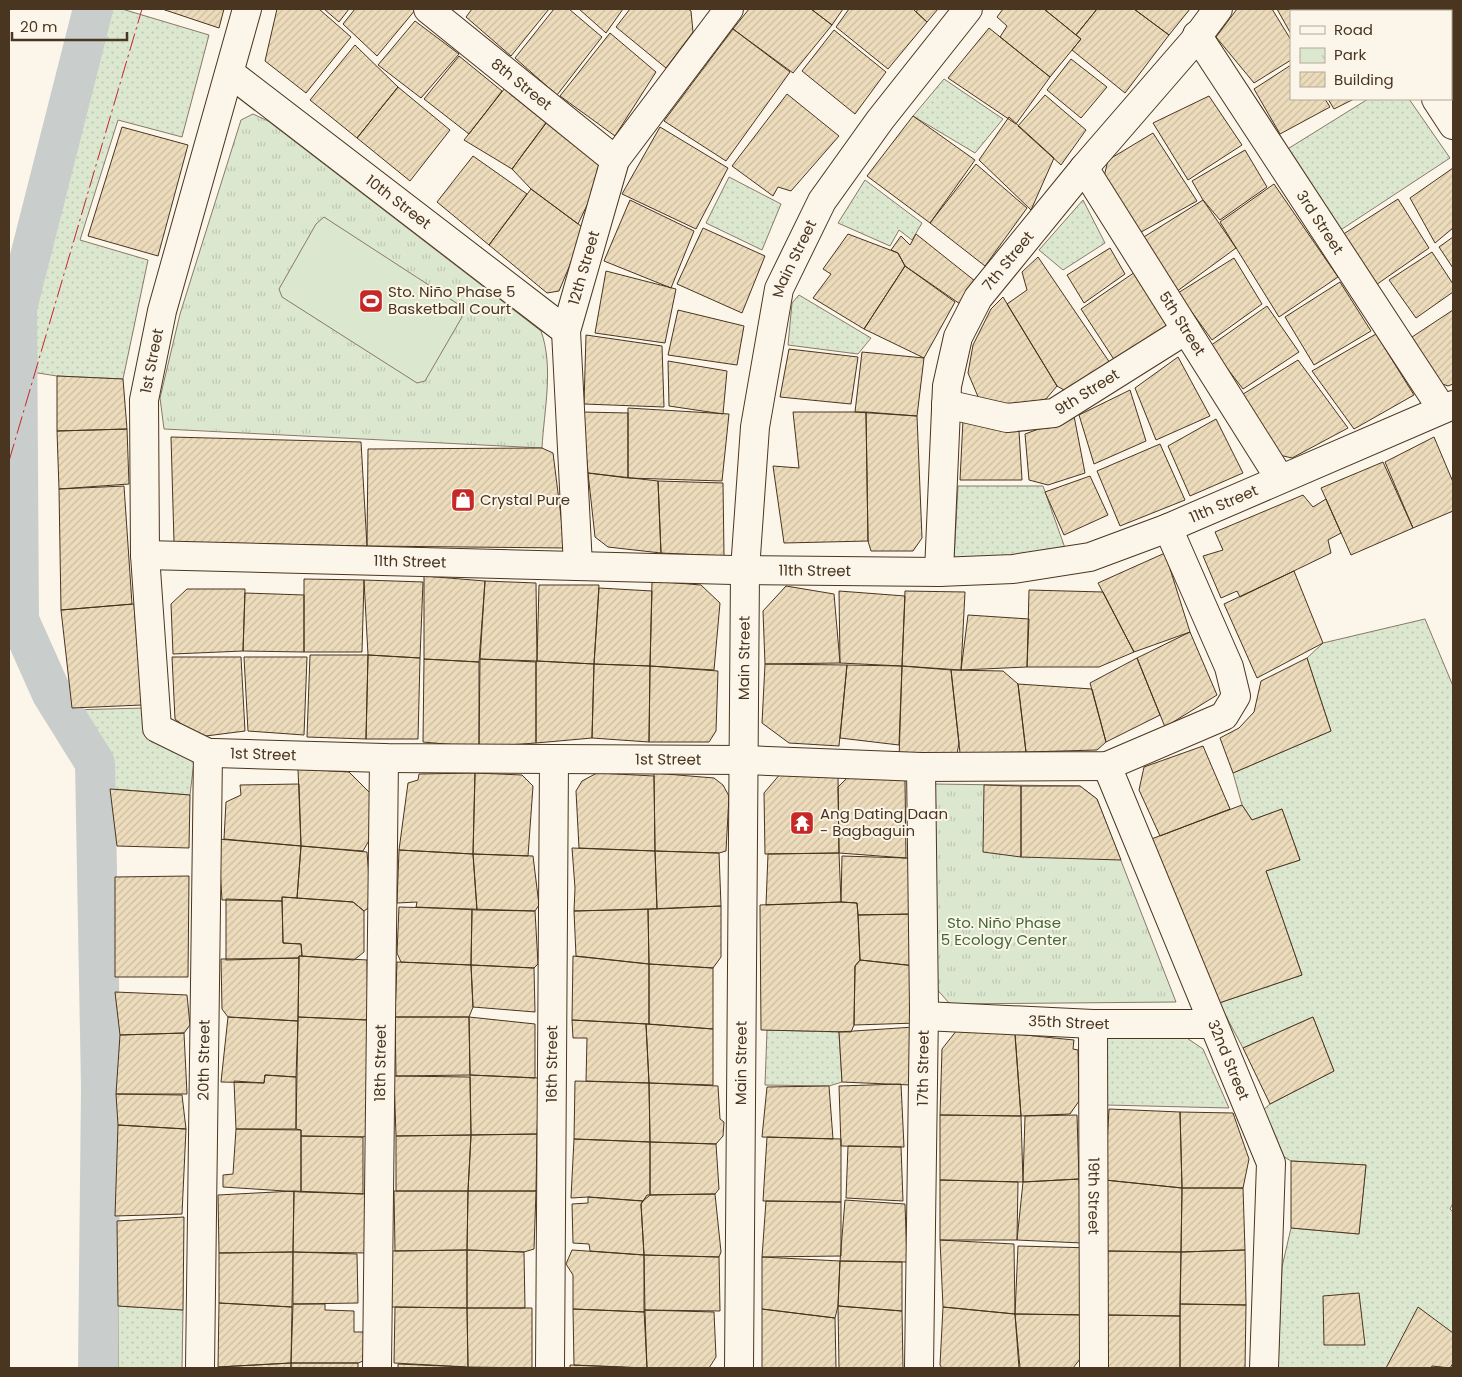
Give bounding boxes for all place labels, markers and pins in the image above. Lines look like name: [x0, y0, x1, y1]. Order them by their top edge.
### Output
place label: Sto. Niño Phase 5 Basketball Court: [388, 281, 515, 319]
sports icon: Sto. Niño Phase 5 Basketball Court: [358, 288, 384, 314]
shop icon: Crystal Pure: [450, 487, 476, 513]
place label: Crystal Pure: [480, 489, 570, 510]
place label: Ang Dating Daan - Bagbaguin: [820, 803, 948, 841]
temple icon: Ang Dating Daan - Bagbaguin: [789, 810, 815, 836]

